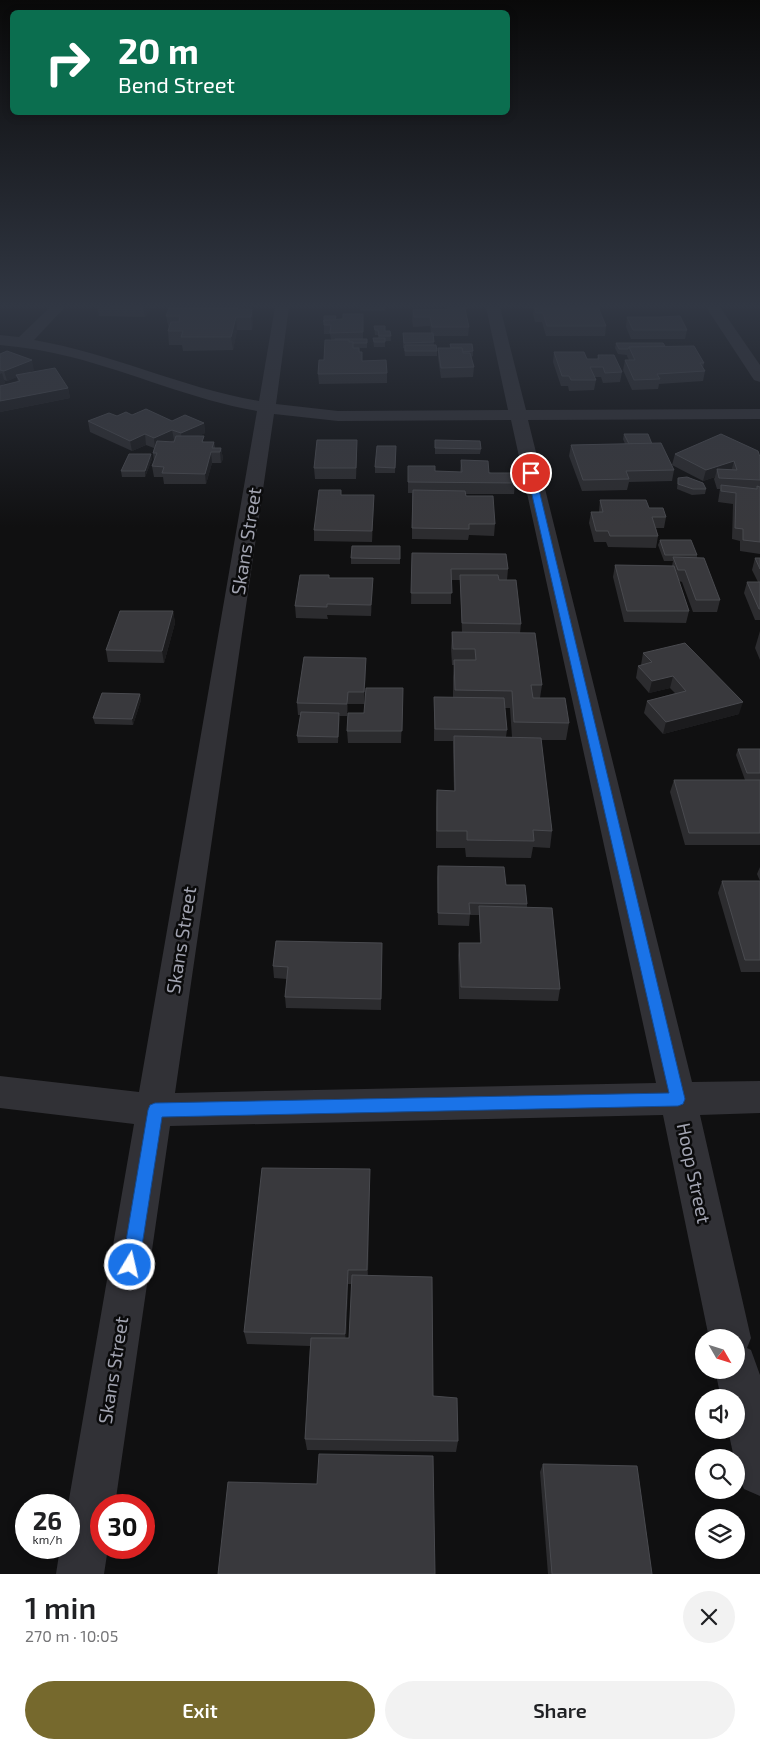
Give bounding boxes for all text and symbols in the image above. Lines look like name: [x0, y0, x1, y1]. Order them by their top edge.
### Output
text: 20 m: [118, 29, 199, 71]
icon: right: [35, 30, 100, 95]
text: Bend Street: [118, 71, 235, 97]
pin: [510, 452, 552, 494]
icon: arrive: [517, 459, 545, 487]
street label: Skans Street: [226, 486, 265, 596]
street label: Skans Street: [161, 885, 200, 995]
street label: Hoop Street: [673, 1120, 716, 1225]
position arrow: [103, 1238, 155, 1290]
street label: Skans Street: [93, 1315, 132, 1425]
north arrow: [695, 1329, 745, 1379]
map controls: [695, 1329, 745, 1559]
button: sound: [695, 1389, 745, 1439]
button: search: [695, 1449, 745, 1499]
speed limit sign: 30: [90, 1494, 155, 1559]
text: 26: [33, 1505, 62, 1535]
button: layers: [695, 1509, 745, 1559]
text: km/h: [33, 1532, 62, 1546]
text: 1 min: [25, 1589, 96, 1625]
button: close: [683, 1591, 735, 1643]
text: 270 m · 10:05: [25, 1626, 118, 1645]
button: Exit: [25, 1681, 375, 1739]
button: Share: [385, 1681, 735, 1739]

